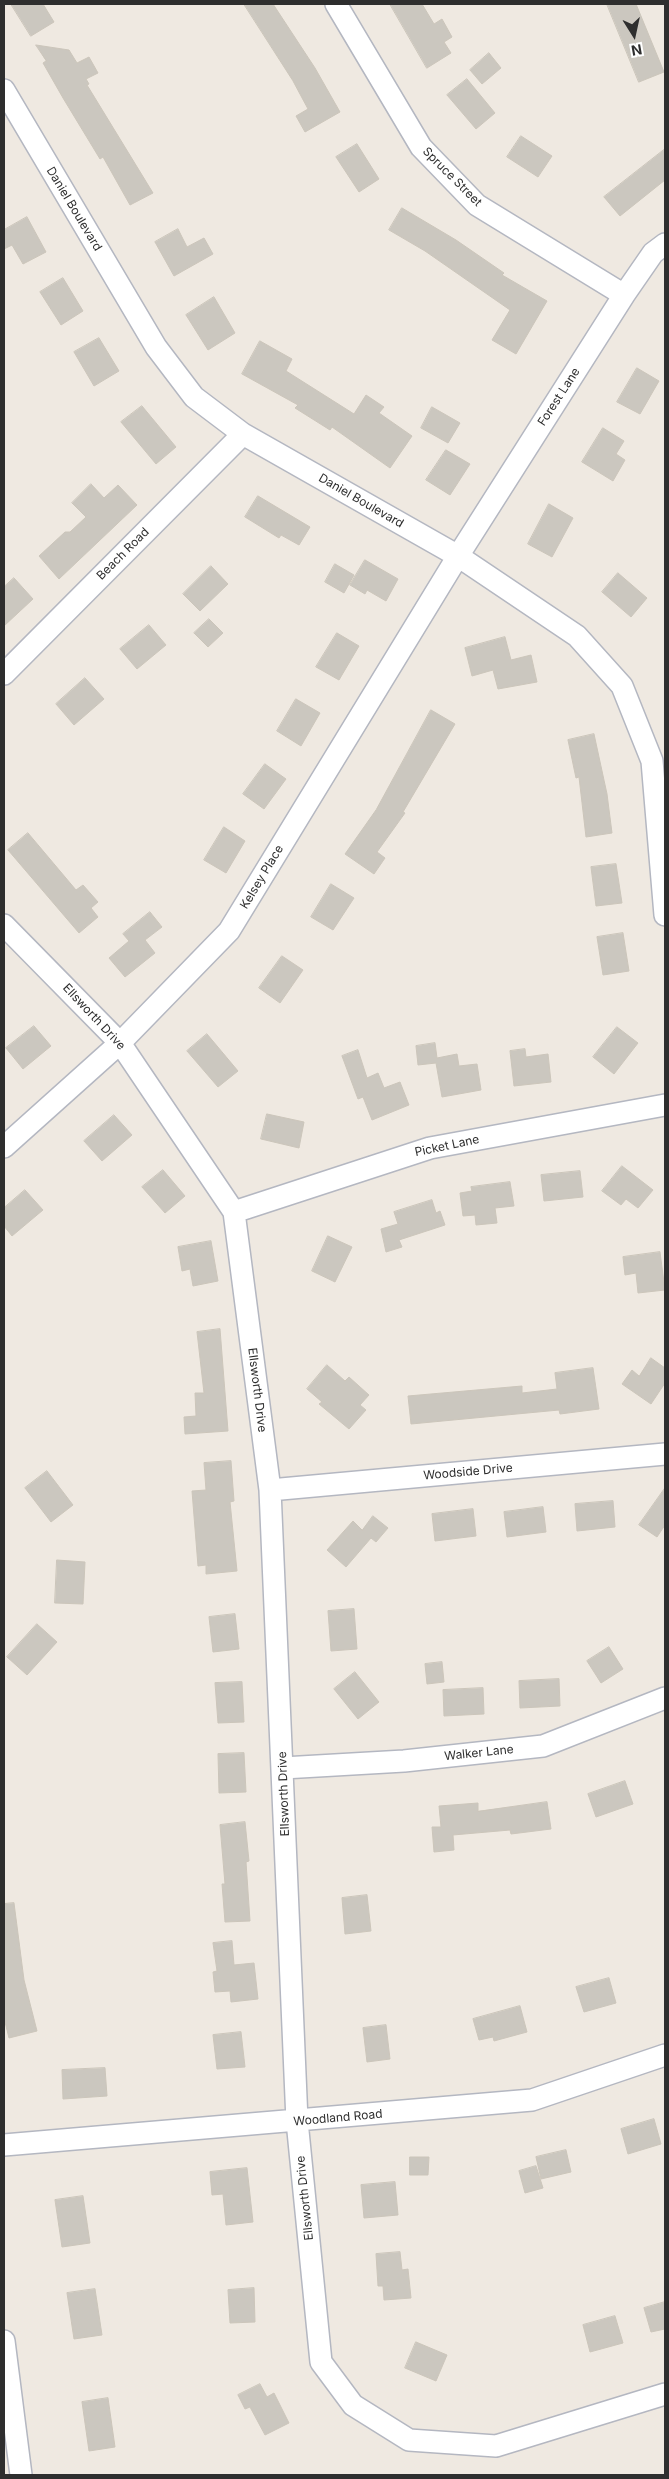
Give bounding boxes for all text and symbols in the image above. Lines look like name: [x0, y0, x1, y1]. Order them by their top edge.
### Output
north arrow: [609, 10, 659, 60]
text: N: [630, 41, 643, 60]
street label: Spruce Street: [419, 144, 485, 210]
street label: Daniel Boulevard: [43, 164, 105, 254]
street label: Forest Lane: [535, 365, 583, 429]
street label: Daniel Boulevard: [316, 471, 406, 531]
street label: Beach Road: [94, 525, 152, 583]
street label: Kelsey Place: [237, 842, 287, 912]
street label: Ellsworth Drive: [60, 981, 128, 1053]
street label: Picket Lane: [413, 1132, 481, 1160]
street label: Ellsworth Drive: [245, 1347, 269, 1433]
street label: Woodside Drive: [423, 1461, 513, 1483]
street label: Walker Lane: [444, 1742, 514, 1764]
street label: Ellsworth Drive: [275, 1751, 293, 1837]
street label: Woodland Road: [293, 2107, 383, 2129]
street label: Ellsworth Drive: [293, 2155, 317, 2241]

